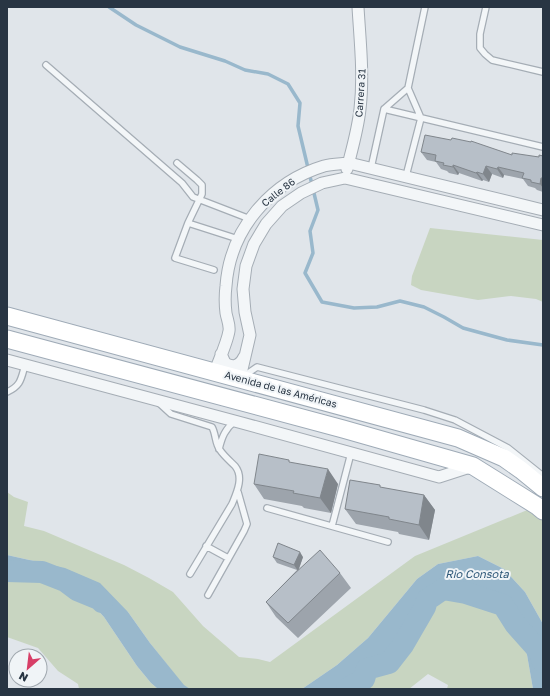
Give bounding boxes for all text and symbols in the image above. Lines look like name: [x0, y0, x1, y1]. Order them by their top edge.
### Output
street label: Carrera 31: [352, 68, 368, 118]
street label: Calle 86: [259, 175, 297, 209]
street label: Avenida de las Américas: [223, 368, 339, 410]
water label: Rio Consota: [445, 567, 510, 580]
north arrow: [8, 648, 48, 688]
text: N: [16, 670, 30, 685]

